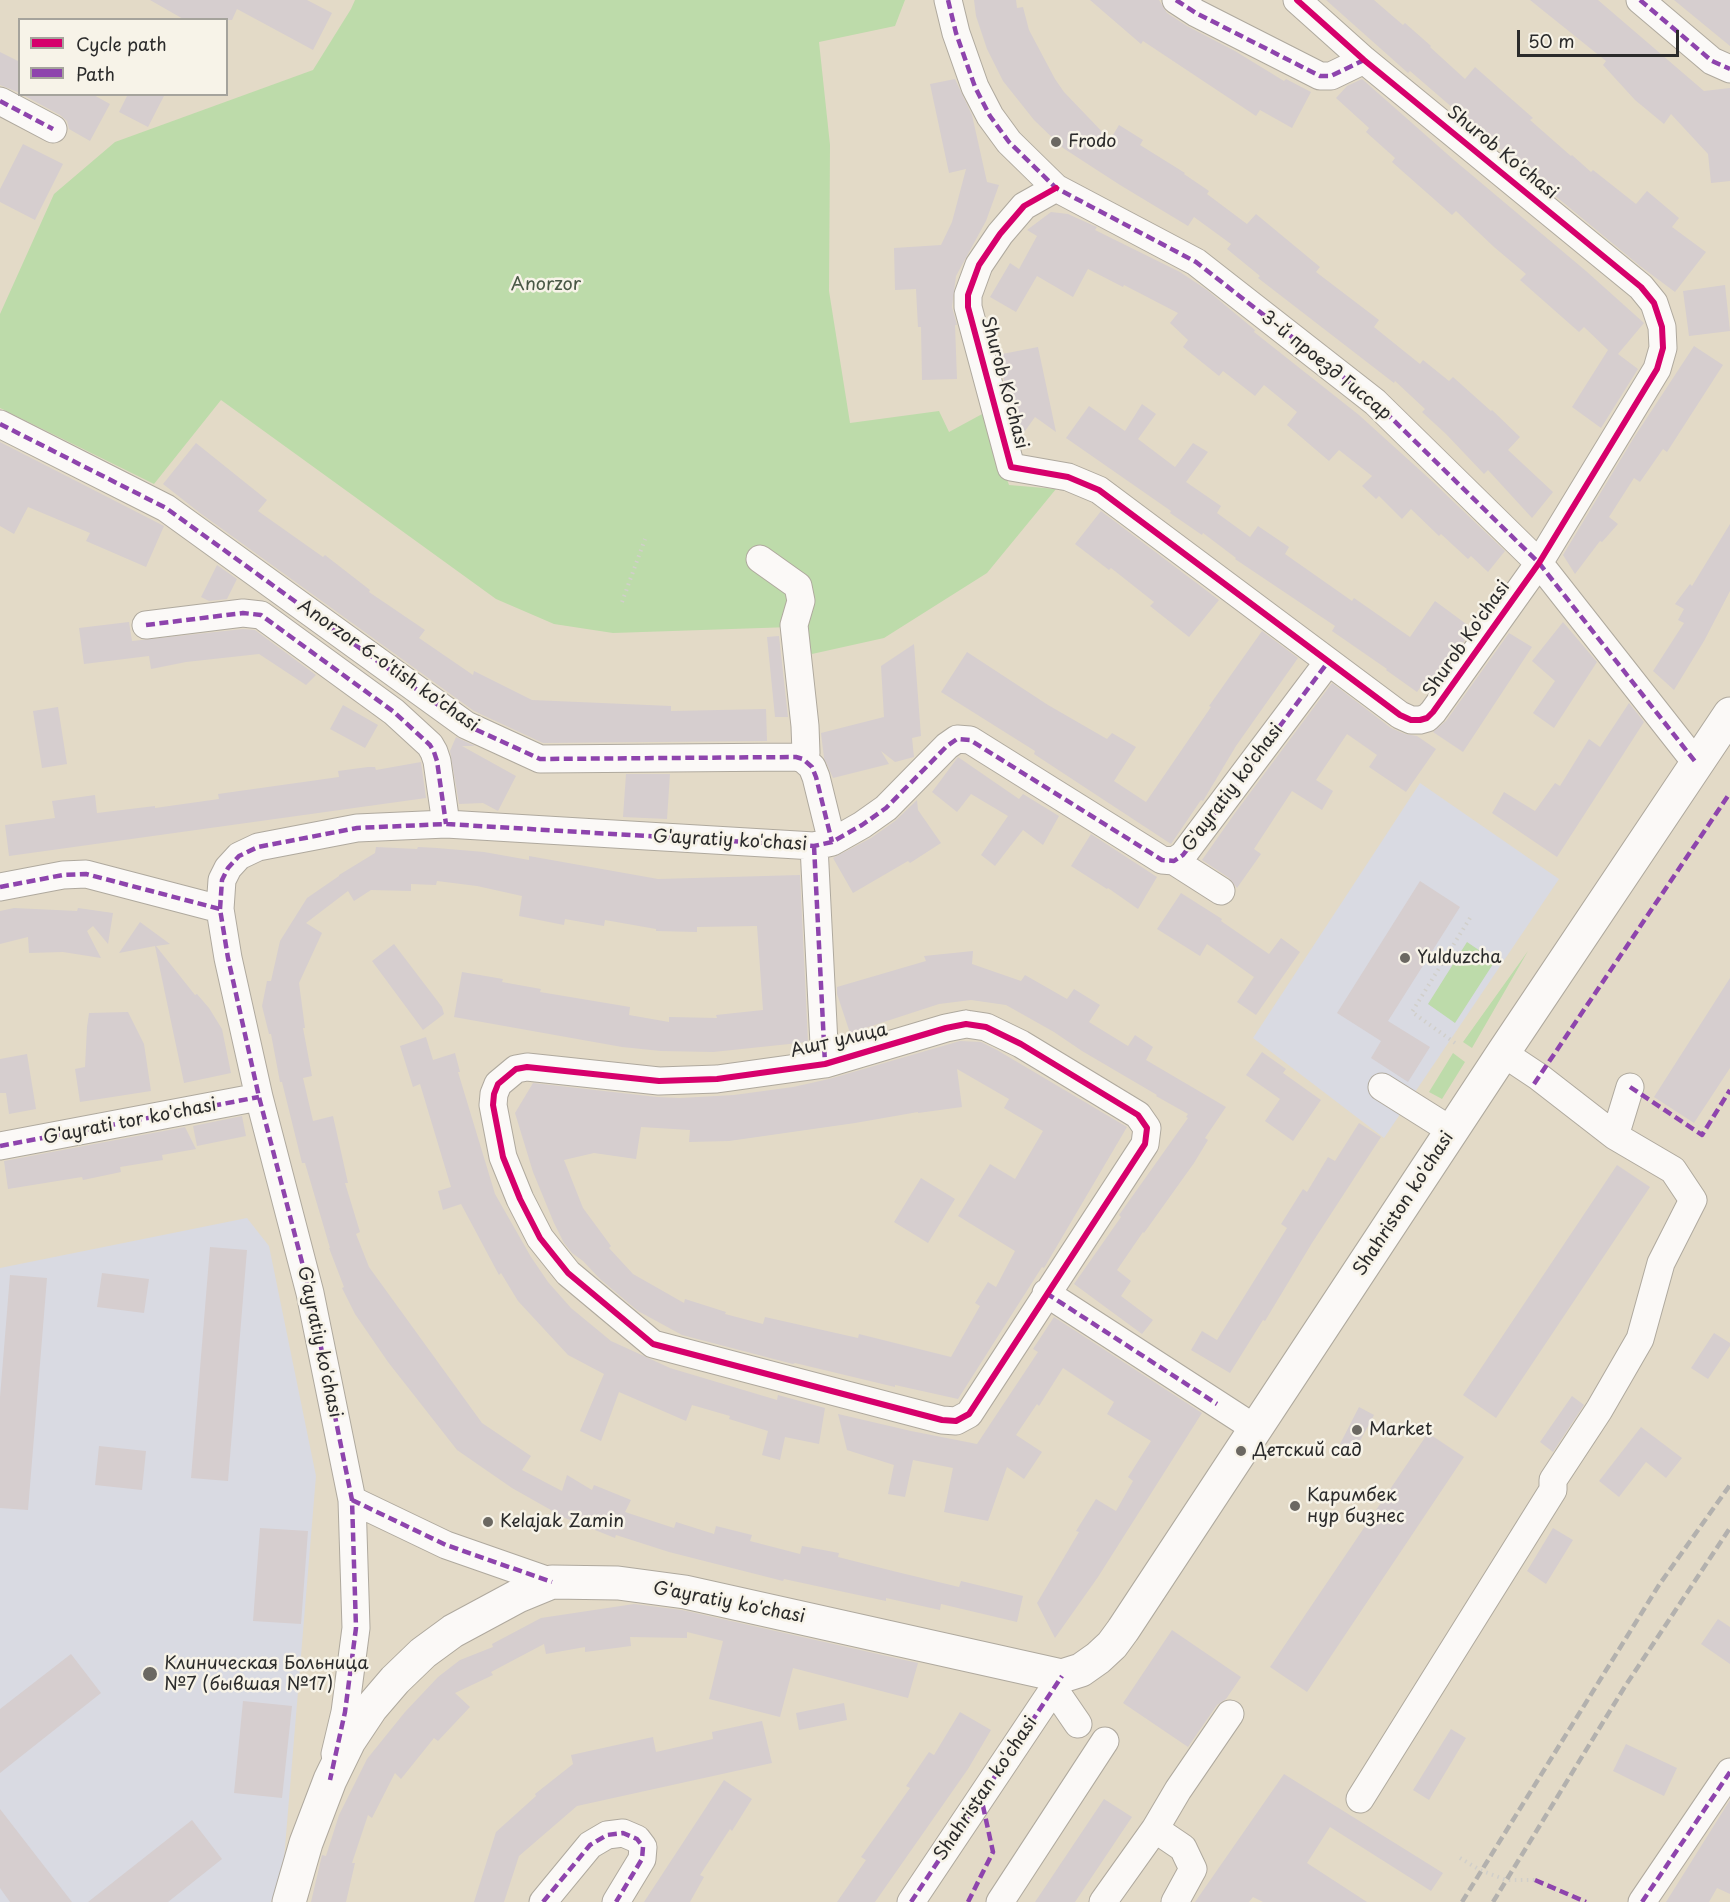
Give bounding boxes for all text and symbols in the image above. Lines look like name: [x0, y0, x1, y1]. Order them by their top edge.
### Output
legend: [18, 18, 228, 96]
scale bar: [1520, 18, 1682, 56]
text: 50 m: [1528, 27, 1575, 54]
text: Cycle path: [76, 30, 167, 57]
text: Path: [76, 60, 115, 87]
street label: Shurob Ko'chasi: [1442, 102, 1562, 204]
place label: Frodo: [1068, 131, 1116, 153]
marker: Frodo: [1049, 135, 1063, 149]
park label: Anorzor: [511, 274, 581, 296]
street label: 3-й проезд Гиссар: [1256, 307, 1396, 425]
street label: Shurob Ko'chasi: [976, 314, 1032, 452]
street label: Shurob Ko'chasi: [1419, 577, 1515, 701]
street label: Anorzor 6-o'tish ko'chasi: [293, 595, 483, 737]
street label: G'ayratiy ko'chasi: [1178, 720, 1288, 856]
street label: G'ayratiy ko'chasi: [652, 826, 808, 856]
place label: Yulduzcha: [1417, 947, 1501, 969]
marker: Yulduzcha: [1398, 951, 1412, 965]
street label: Ашт улица: [788, 1019, 890, 1063]
street label: G'ayrati tor ko'chasi: [41, 1095, 219, 1149]
street label: Shahriston ko'chasi: [1349, 1128, 1459, 1280]
street label: G'ayratiy ko'chasi: [292, 1264, 346, 1420]
place label: Market: [1369, 1419, 1432, 1441]
marker: Market: [1350, 1423, 1364, 1437]
place label: Детский сад: [1253, 1440, 1362, 1462]
marker: Детский сад: [1234, 1444, 1248, 1458]
place label: Каримбек нур бизнес: [1307, 1485, 1405, 1528]
marker: Каримбек нур бизнес: [1288, 1499, 1302, 1513]
place label: Kelajak Zamin: [500, 1511, 624, 1533]
marker: Kelajak Zamin: [481, 1515, 495, 1529]
street label: G'ayratiy ko'chasi: [651, 1578, 807, 1628]
place label: Клиническая Больница №7 (бывшая №17): [164, 1653, 369, 1696]
marker: Клиническая Больница №7 (бывшая №17): [141, 1665, 159, 1683]
street label: Shahristan ko'chasi: [930, 1713, 1042, 1865]

